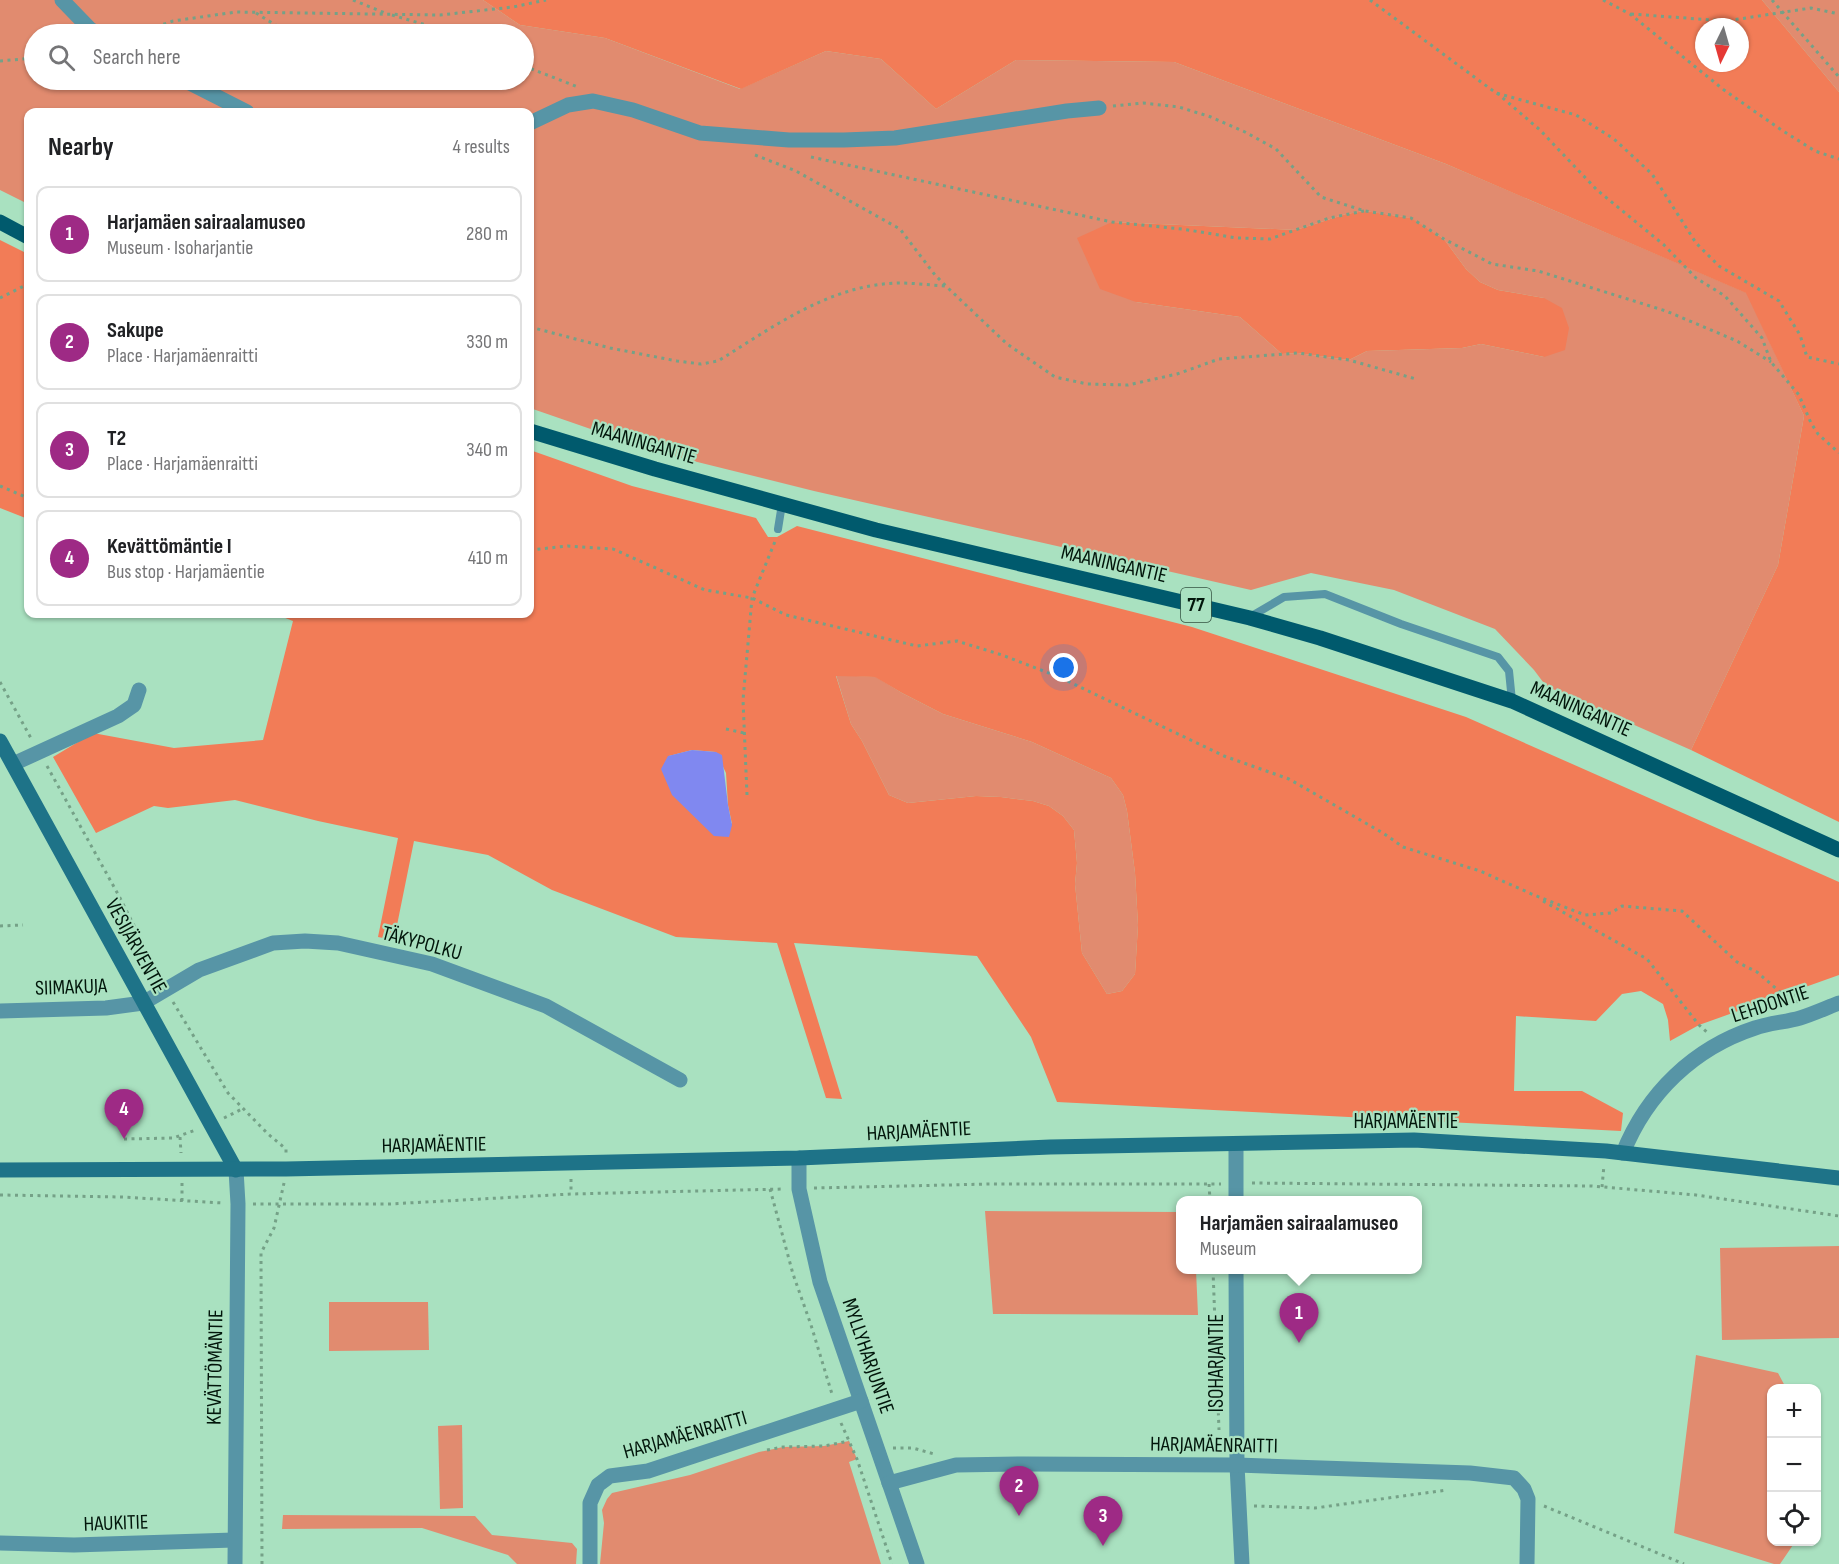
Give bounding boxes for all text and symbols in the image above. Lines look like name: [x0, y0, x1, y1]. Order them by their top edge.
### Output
north arrow: [1695, 18, 1749, 72]
search box: [24, 24, 534, 90]
icon: search: [45, 41, 78, 74]
text: Search here: [93, 44, 180, 71]
text: Nearby: [48, 132, 114, 163]
text: 4 results: [453, 135, 510, 159]
text: Harjamäen sairaalamuseo: [107, 209, 306, 236]
text: 1: [66, 222, 73, 246]
text: 280 m: [466, 222, 508, 246]
text: Museum · Isoharjantie: [107, 236, 253, 260]
text: Sakupe: [107, 317, 164, 344]
text: 2: [65, 330, 74, 354]
text: 330 m: [466, 330, 508, 354]
text: Place · Harjamäenraitti: [107, 344, 258, 368]
street label: MAANINGANTIE: [589, 416, 699, 470]
text: T2: [107, 425, 126, 452]
text: 3: [65, 438, 74, 462]
text: 340 m: [466, 438, 508, 462]
text: Place · Harjamäenraitti: [107, 452, 258, 476]
text: Kevättömäntie I: [107, 533, 232, 560]
street label: MAANINGANTIE: [1059, 540, 1169, 588]
text: 4: [65, 546, 74, 570]
text: 410 m: [468, 546, 508, 570]
text: Bus stop · Harjamäentie: [107, 560, 265, 584]
road number: 77: [1181, 588, 1211, 622]
your location: [1049, 653, 1078, 682]
street label: MAANINGANTIE: [1527, 676, 1635, 742]
street label: VESIJÄRVENTIE: [100, 894, 172, 998]
street label: TÄKYPOLKU: [379, 920, 465, 966]
street label: SIIMAKUJA: [35, 973, 108, 1001]
street label: LEHDONTIE: [1728, 980, 1812, 1028]
pin: 4: [104, 1090, 144, 1139]
street label: HARJAMÄENTIE: [1354, 1109, 1458, 1134]
street label: HARJAMÄENTIE: [866, 1116, 972, 1146]
street label: HARJAMÄENTIE: [381, 1132, 487, 1158]
popup: [1176, 1196, 1422, 1274]
text: Harjamäen sairaalamuseo: [1200, 1210, 1398, 1237]
text: Museum: [1200, 1237, 1256, 1261]
pin: 1: [1280, 1294, 1318, 1343]
street label: MYLLYHARJUNTIE: [837, 1295, 899, 1417]
street label: KEVÄTTÖMÄNTIE: [201, 1309, 229, 1425]
street label: ISOHARJANTIE: [1204, 1314, 1229, 1412]
map controls: [1767, 1384, 1821, 1546]
button: +: [1767, 1384, 1821, 1438]
street label: HARJAMÄENRAITTI: [620, 1405, 750, 1465]
street label: HARJAMÄENRAITTI: [1150, 1431, 1278, 1459]
button: −: [1767, 1438, 1821, 1492]
pin: 2: [1000, 1466, 1038, 1516]
button: locate: [1767, 1492, 1821, 1546]
pin: 3: [1084, 1496, 1122, 1546]
street label: HAUKITIE: [83, 1509, 149, 1537]

